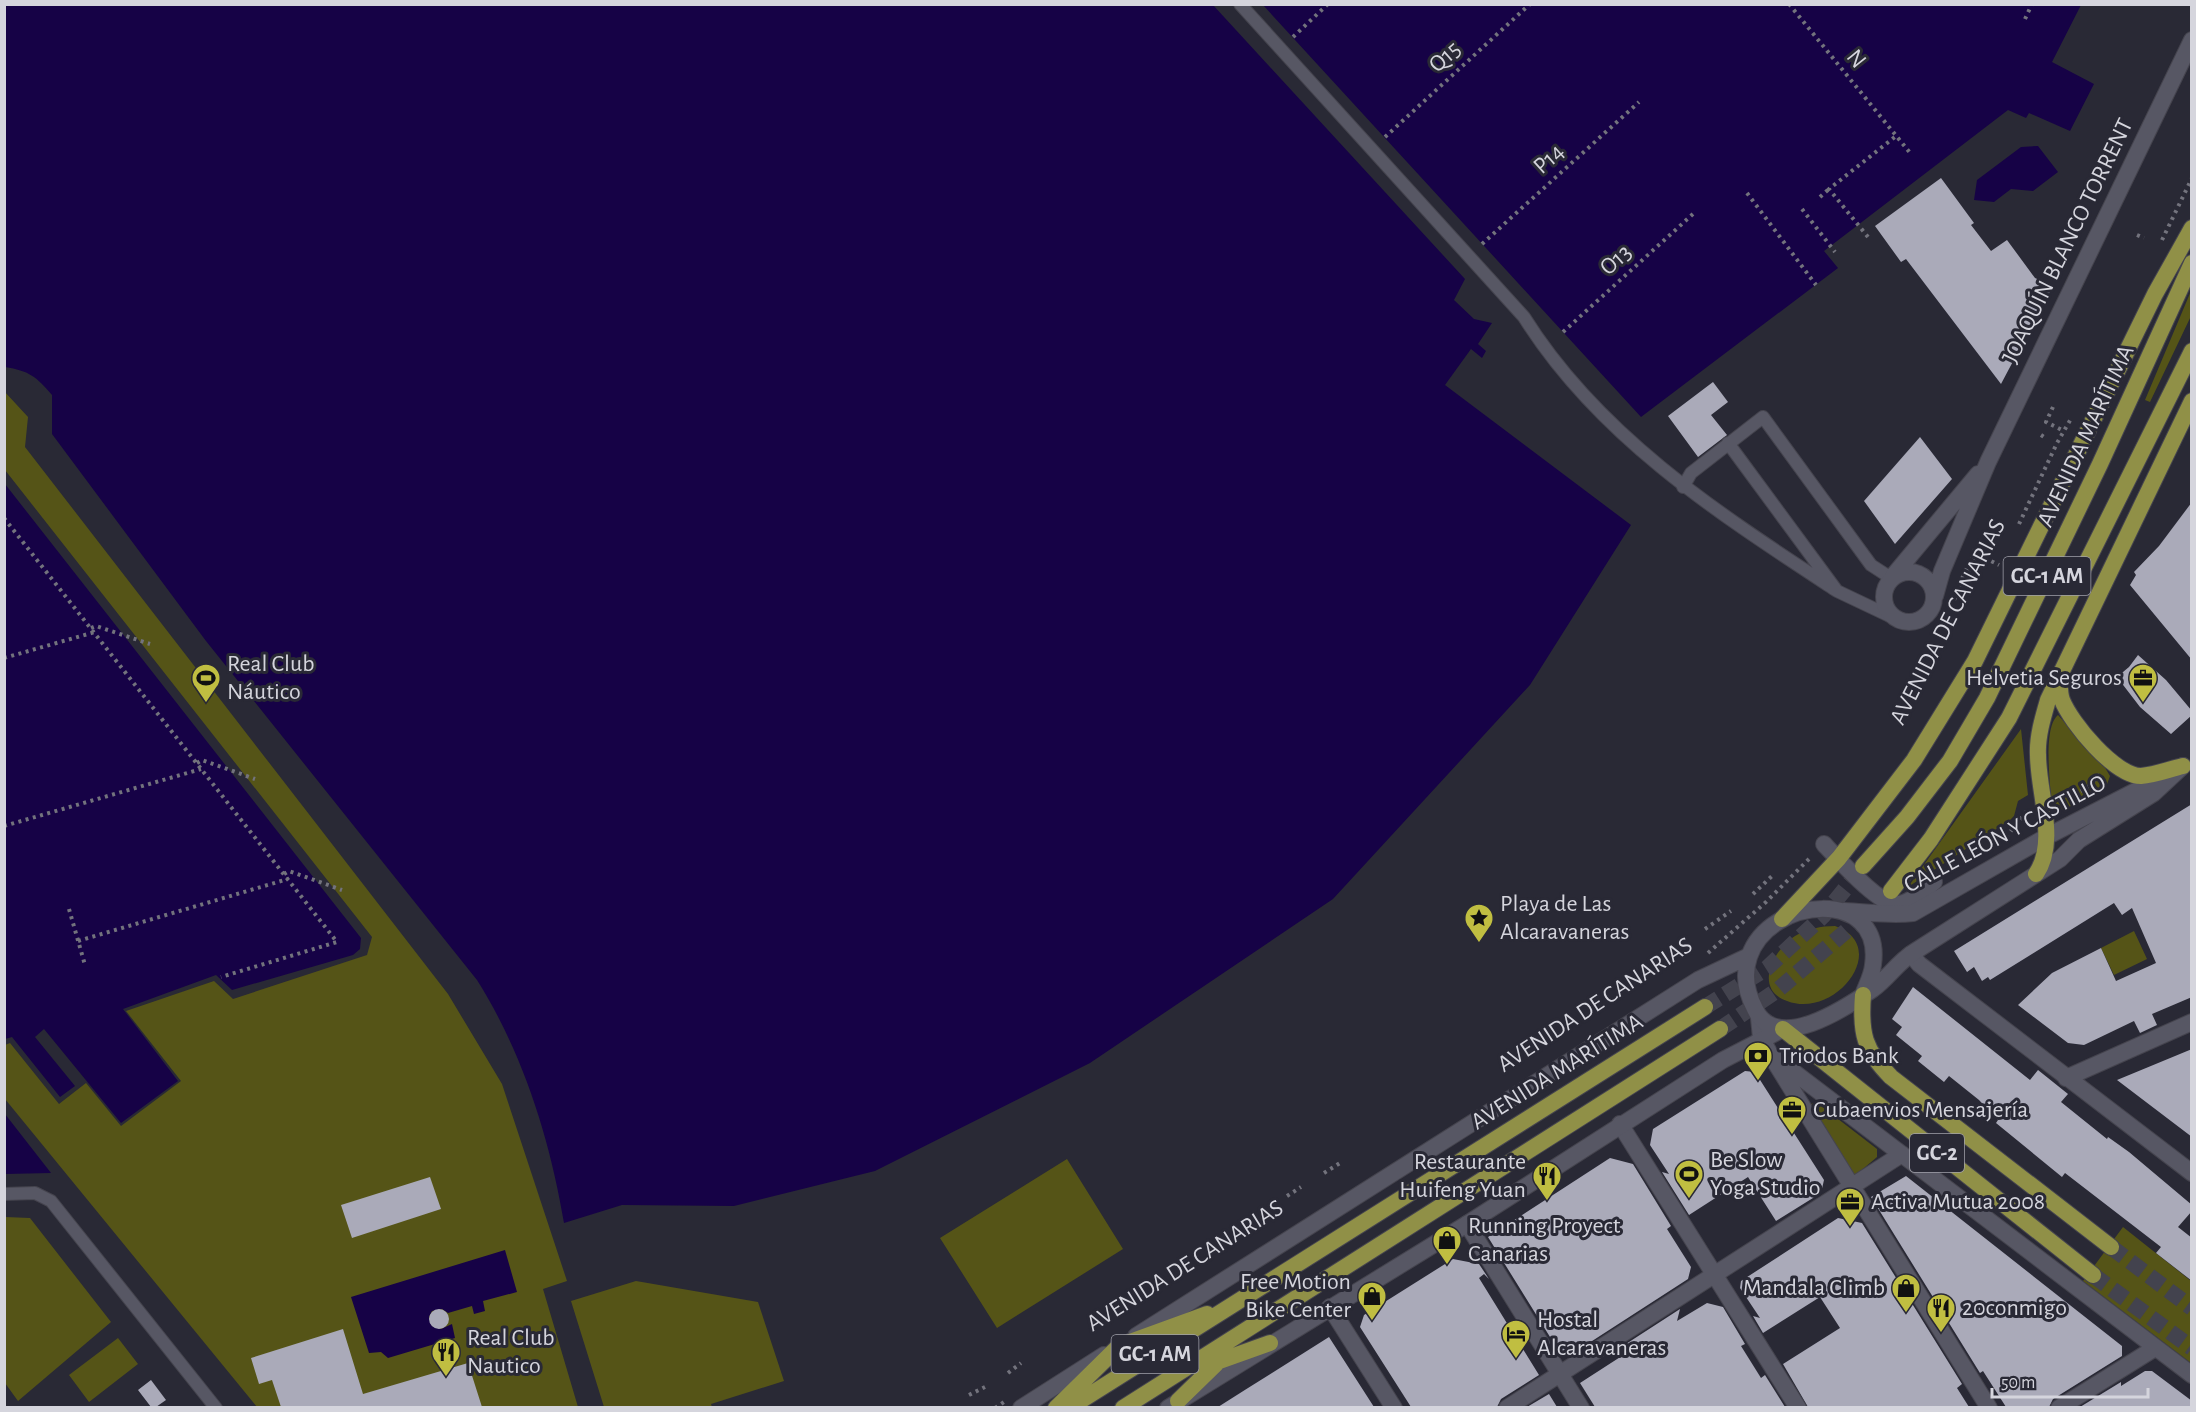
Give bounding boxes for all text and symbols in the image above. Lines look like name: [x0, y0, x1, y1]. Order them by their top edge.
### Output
street label: Q15: [1424, 37, 1466, 77]
street label: N: [1842, 45, 1870, 73]
street label: JOAQUÍN BLANCO TORRENT: [1996, 114, 2138, 367]
street label: P14: [1529, 139, 1569, 179]
street label: O13: [1596, 240, 1636, 280]
street label: AVENIDA MARÍTIMA: [2032, 340, 2139, 531]
street label: AVENIDA DE CANARIAS: [1886, 515, 2010, 729]
road number: GC-1 AM: [2004, 557, 2090, 595]
place label: Real Club Náutico: [227, 652, 314, 704]
sports icon: Real Club Náutico: [190, 662, 222, 704]
office icon: Helvetia Seguros: [2127, 662, 2159, 704]
place label: Helvetia Seguros: [1966, 666, 2122, 690]
street label: CALLE LEÓN Y CASTILLO: [1899, 769, 2110, 897]
place label: Playa de Las Alcaravaneras: [1500, 892, 1629, 944]
place icon: Playa de Las Alcaravaneras: [1463, 902, 1495, 944]
street label: AVENIDA DE CANARIAS: [1493, 933, 1697, 1077]
street label: AVENIDA MARÍTIMA: [1466, 1008, 1647, 1135]
bank icon: Triodos Bank: [1742, 1040, 1774, 1082]
place label: Triodos Bank: [1779, 1044, 1899, 1068]
office icon: Cubaenvios Mensajería: [1776, 1094, 1808, 1136]
place label: Cubaenvios Mensajería: [1813, 1098, 2028, 1122]
road number: GC-2: [1910, 1134, 1964, 1172]
place label: Be Slow Yoga Studio: [1710, 1148, 1821, 1200]
place label: Restaurante Huifeng Yuan: [1399, 1150, 1526, 1202]
sports icon: Be Slow Yoga Studio: [1673, 1158, 1705, 1200]
restaurant icon: Restaurante Huifeng Yuan: [1531, 1160, 1563, 1202]
office icon: Activa Mutua 2008: [1834, 1186, 1866, 1228]
place label: Activa Mutua 2008: [1871, 1190, 2045, 1214]
street label: AVENIDA DE CANARIAS: [1082, 1196, 1288, 1336]
place label: Running Proyect Canarias: [1468, 1214, 1621, 1266]
shop icon: Running Proyect Canarias: [1431, 1224, 1463, 1266]
place label: Free Motion Bike Center: [1240, 1270, 1351, 1322]
shop icon: Mandala Climb: [1890, 1272, 1922, 1314]
place label: Mandala Climb: [1743, 1276, 1885, 1300]
shop icon: Free Motion Bike Center: [1356, 1280, 1388, 1322]
restaurant icon: 20conmigo: [1925, 1292, 1957, 1334]
place label: 20conmigo: [1962, 1296, 2067, 1320]
place label: Hostal Alcaravaneras: [1537, 1308, 1666, 1360]
hotel icon: Hostal Alcaravaneras: [1500, 1318, 1532, 1360]
place label: Real Club Nautico: [467, 1326, 554, 1378]
road number: GC-1 AM: [1112, 1335, 1198, 1373]
restaurant icon: Real Club Nautico: [430, 1336, 462, 1378]
scale bar: [1992, 1361, 2148, 1399]
text: 50 m: [2001, 1374, 2035, 1392]

